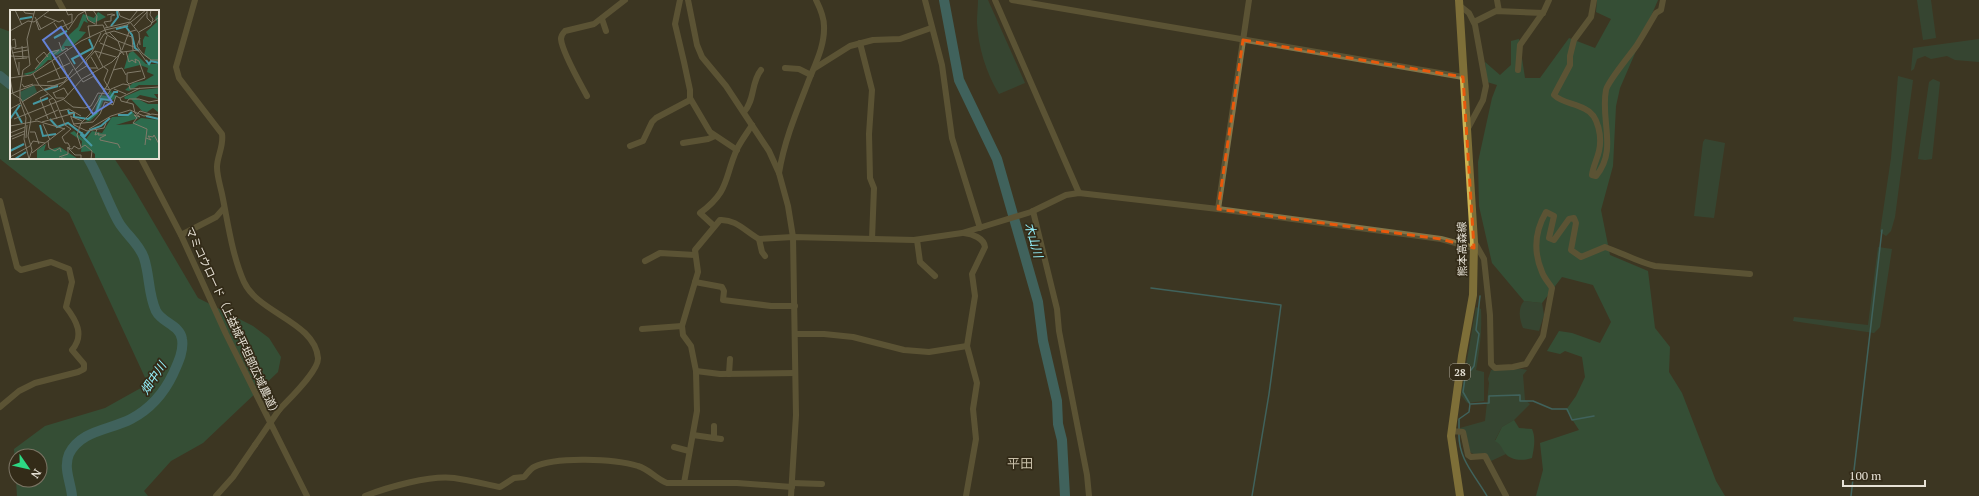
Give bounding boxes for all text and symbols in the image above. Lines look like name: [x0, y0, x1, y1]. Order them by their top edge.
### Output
inset map: [10, 10, 159, 159]
water label: 木山川: [1022, 221, 1047, 261]
street label: 熊本高森線: [1455, 221, 1469, 277]
street label: マミコウロード（上益城平坦部広域農道）: [183, 225, 283, 419]
water label: 畑中川: [137, 357, 170, 397]
road number: 28: [1450, 364, 1470, 380]
north arrow: [8, 448, 48, 488]
district label: 平田: [1007, 454, 1033, 472]
scale bar: [1843, 462, 1925, 488]
text: N: [28, 466, 44, 482]
text: 100 m: [1849, 468, 1882, 483]

